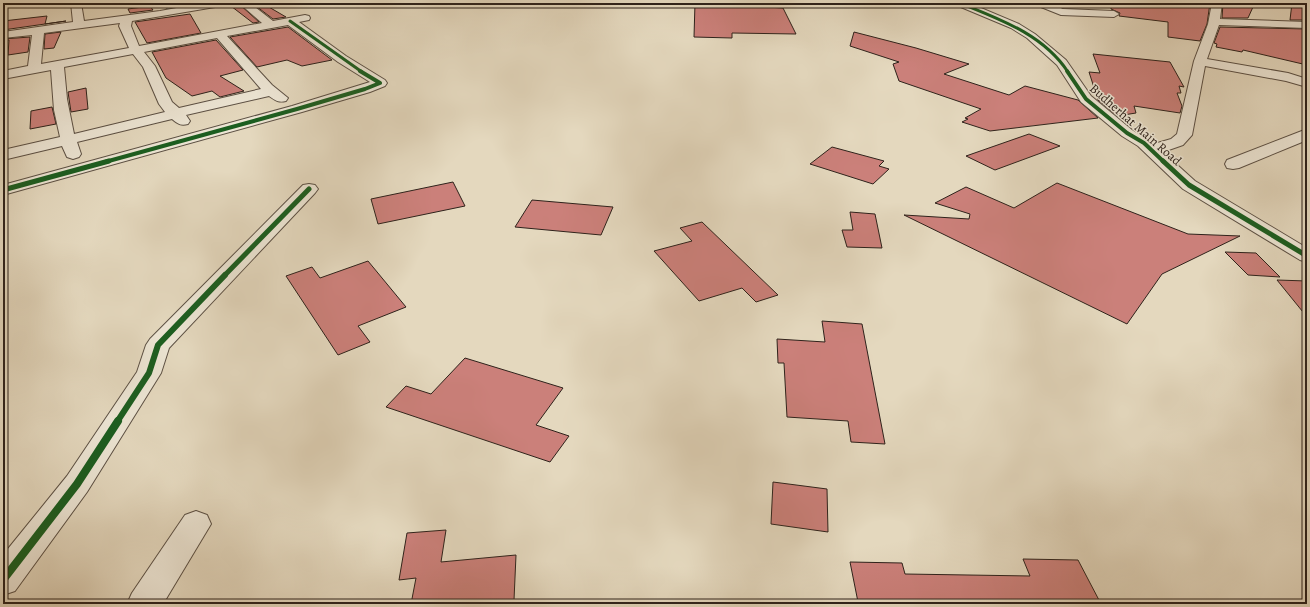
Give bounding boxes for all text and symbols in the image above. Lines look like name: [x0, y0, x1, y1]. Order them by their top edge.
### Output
street label: Budherhat Main Road: [1086, 80, 1185, 169]

